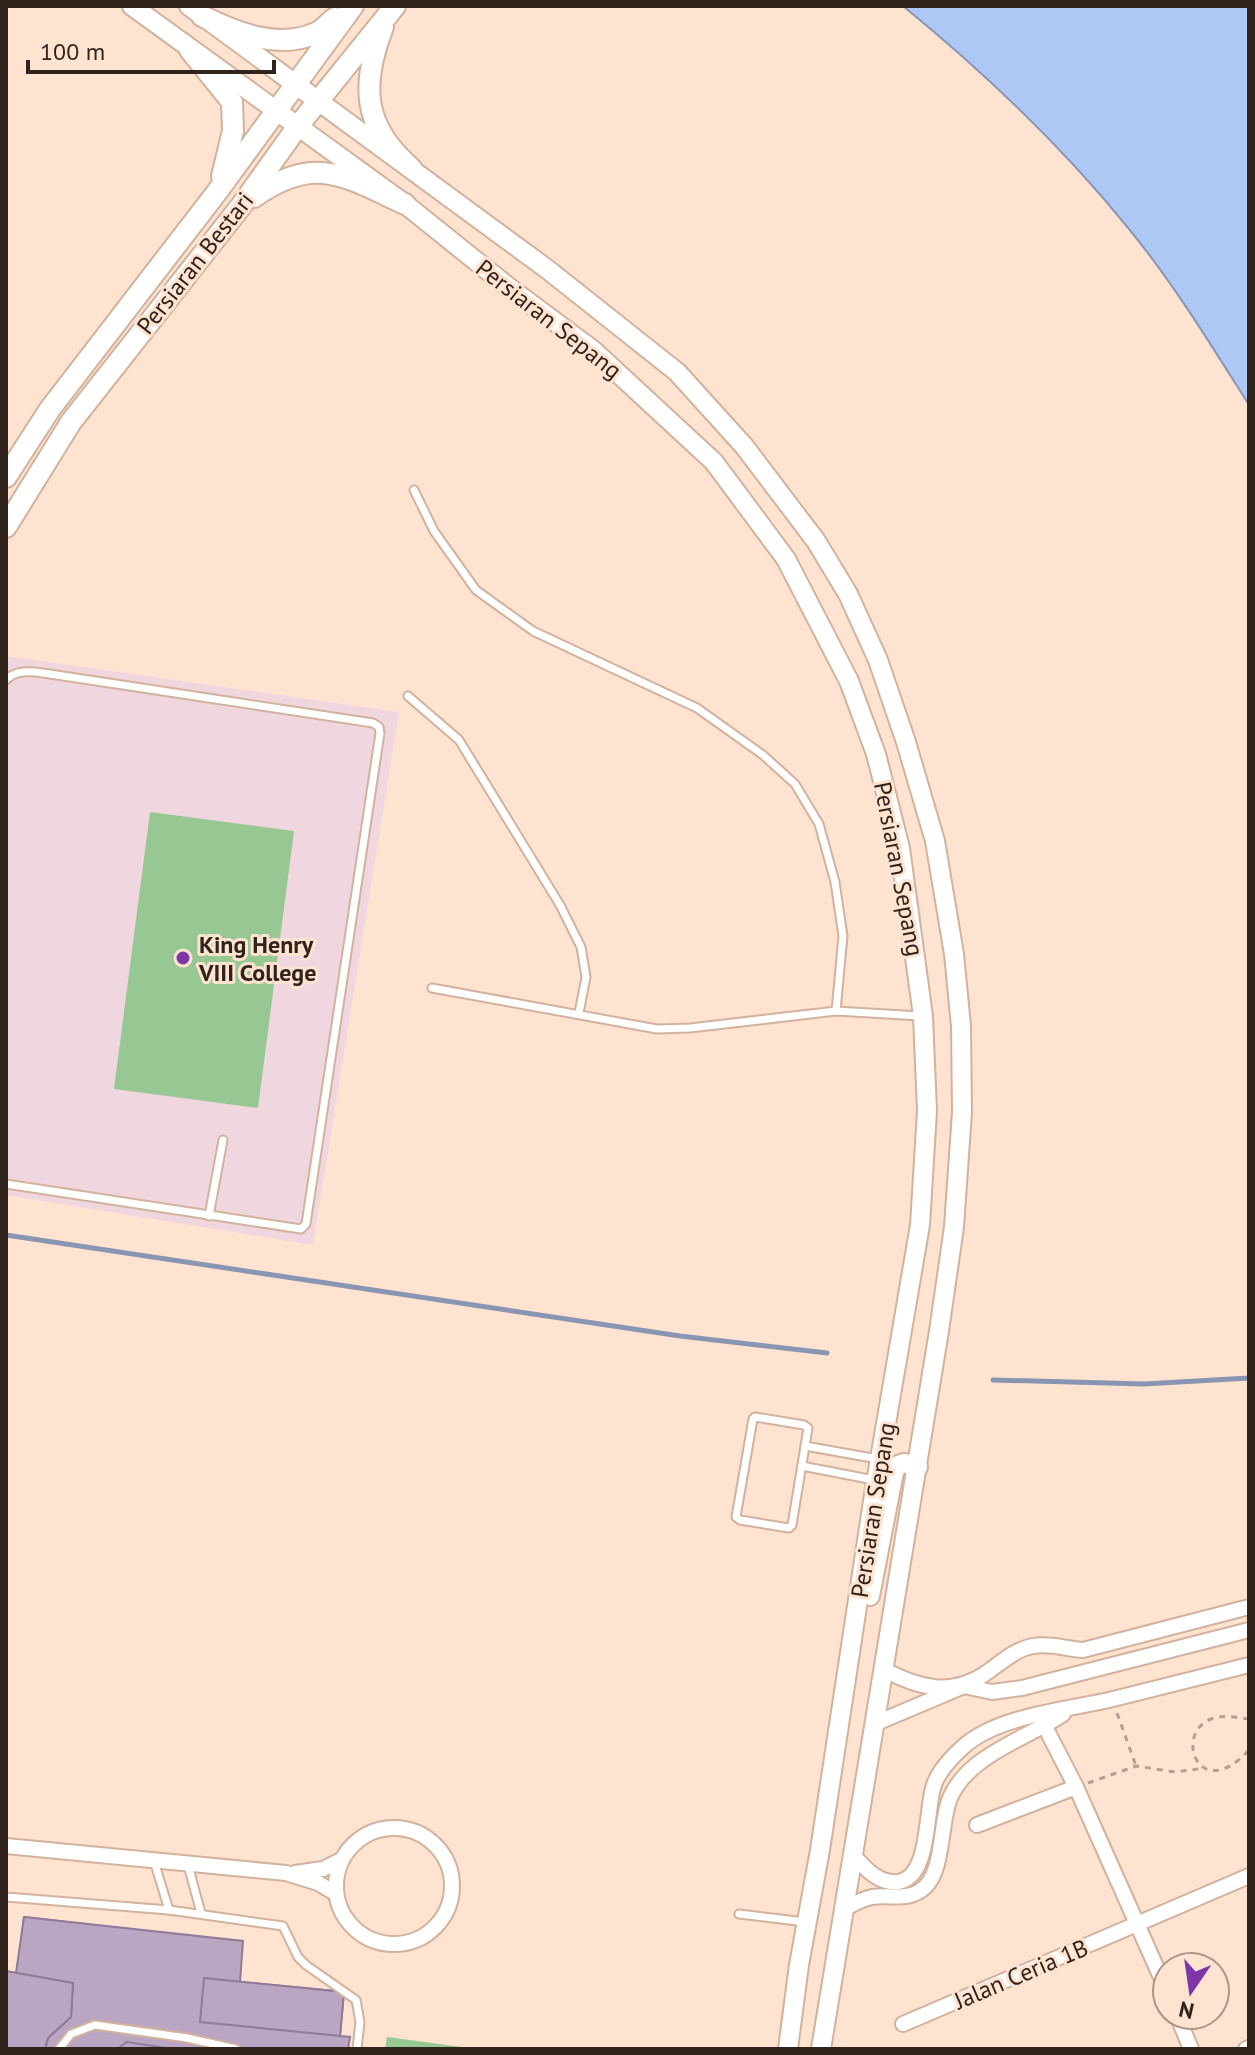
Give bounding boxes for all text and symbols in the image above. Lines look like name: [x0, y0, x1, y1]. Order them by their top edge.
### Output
scale bar: [28, 24, 274, 74]
text: 100 m: [40, 36, 105, 67]
street label: Persiaran Bestari: [130, 186, 260, 340]
street label: Persiaran Sepang: [470, 252, 628, 386]
street label: Persiaran Sepang: [867, 779, 931, 959]
place label: King Henry VIII College: [198, 929, 316, 988]
marker: King Henry VIII College: [174, 949, 192, 967]
street label: Persiaran Sepang: [844, 1420, 902, 1600]
street label: Jalan Ceria 1B: [948, 1932, 1093, 2016]
north arrow: [1151, 1951, 1231, 2031]
text: N: [1176, 1995, 1197, 2026]

